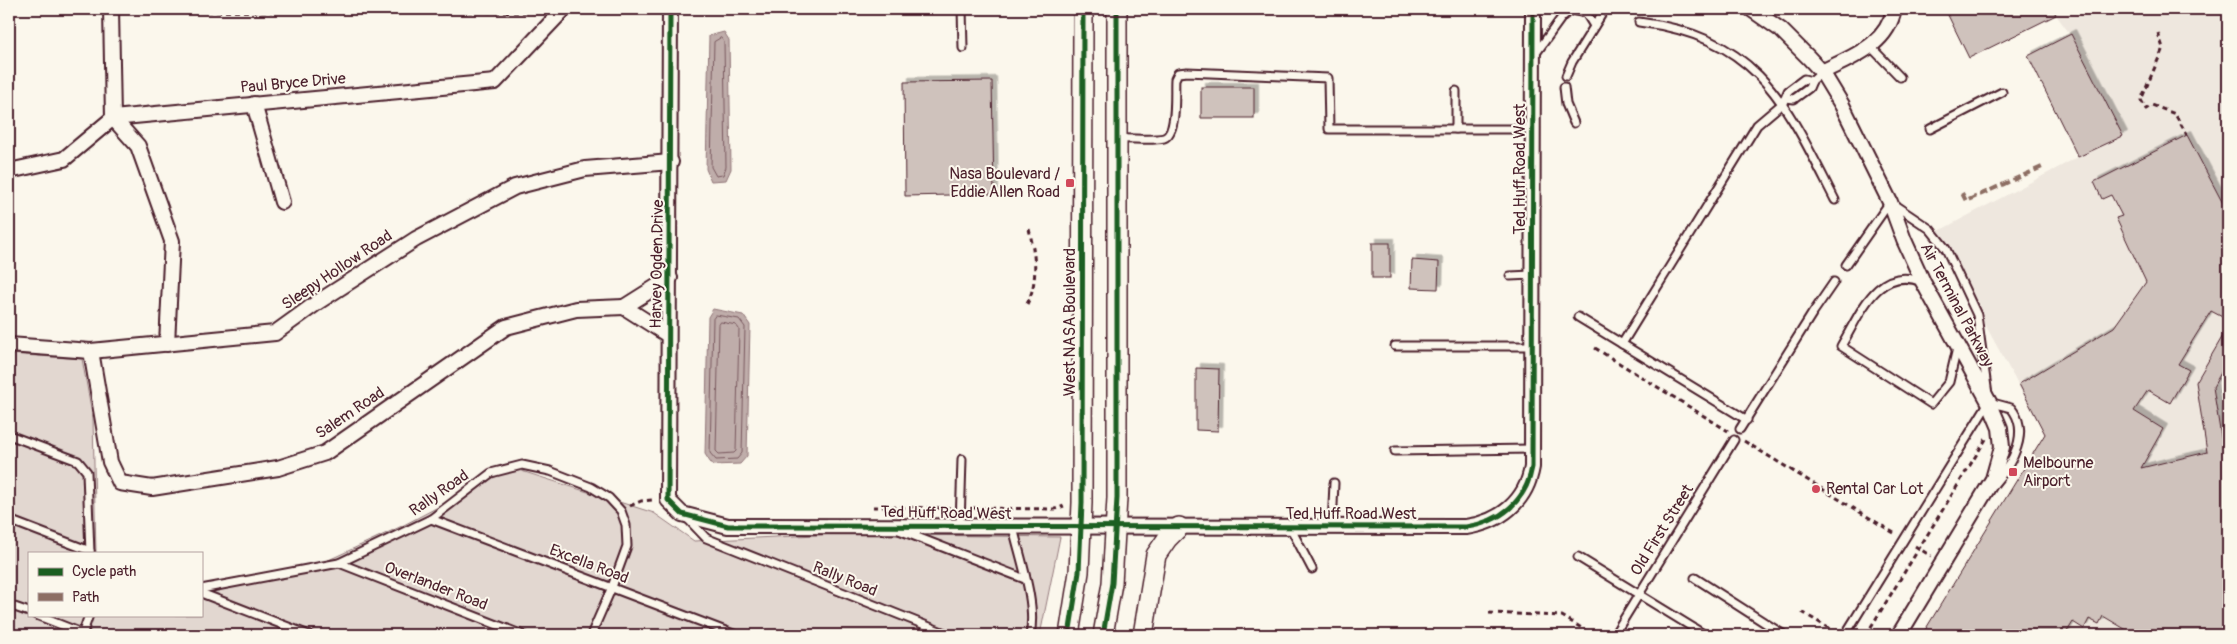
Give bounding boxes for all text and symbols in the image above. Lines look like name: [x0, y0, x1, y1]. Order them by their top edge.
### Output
street label: Paul Bryce Drive: [239, 68, 347, 98]
street label: Ted Huff Road West: [1510, 103, 1530, 235]
place label: Nasa Boulevard / Eddie Allen Road: [949, 164, 1060, 202]
marker: Nasa Boulevard / Eddie Allen Road: [1064, 177, 1076, 189]
street label: Harvey Ogden Drive: [646, 199, 668, 329]
street label: Sleepy Hollow Road: [278, 226, 396, 314]
street label: Air Terminal Parkway: [1916, 240, 1998, 371]
street label: West NASA Boulevard: [1060, 248, 1080, 396]
street label: Salem Road: [312, 383, 388, 443]
place label: Melbourne Airport: [2023, 453, 2093, 491]
street label: Rally Road: [406, 465, 472, 521]
marker: Melbourne Airport: [2007, 466, 2019, 478]
place label: Rental Car Lot: [1826, 479, 1924, 499]
street label: Old First Street: [1626, 480, 1698, 579]
marker: Rental Car Lot: [1810, 483, 1822, 495]
street label: Ted Huff Road West: [880, 502, 1012, 524]
street label: Ted Huff Road West: [1286, 504, 1417, 524]
street label: Excella Road: [547, 540, 631, 588]
legend: [28, 552, 202, 616]
street label: Overlander Road: [382, 557, 490, 615]
street label: Rally Road: [810, 557, 880, 601]
text: Cycle path: [72, 562, 136, 581]
text: Path: [72, 588, 99, 607]

